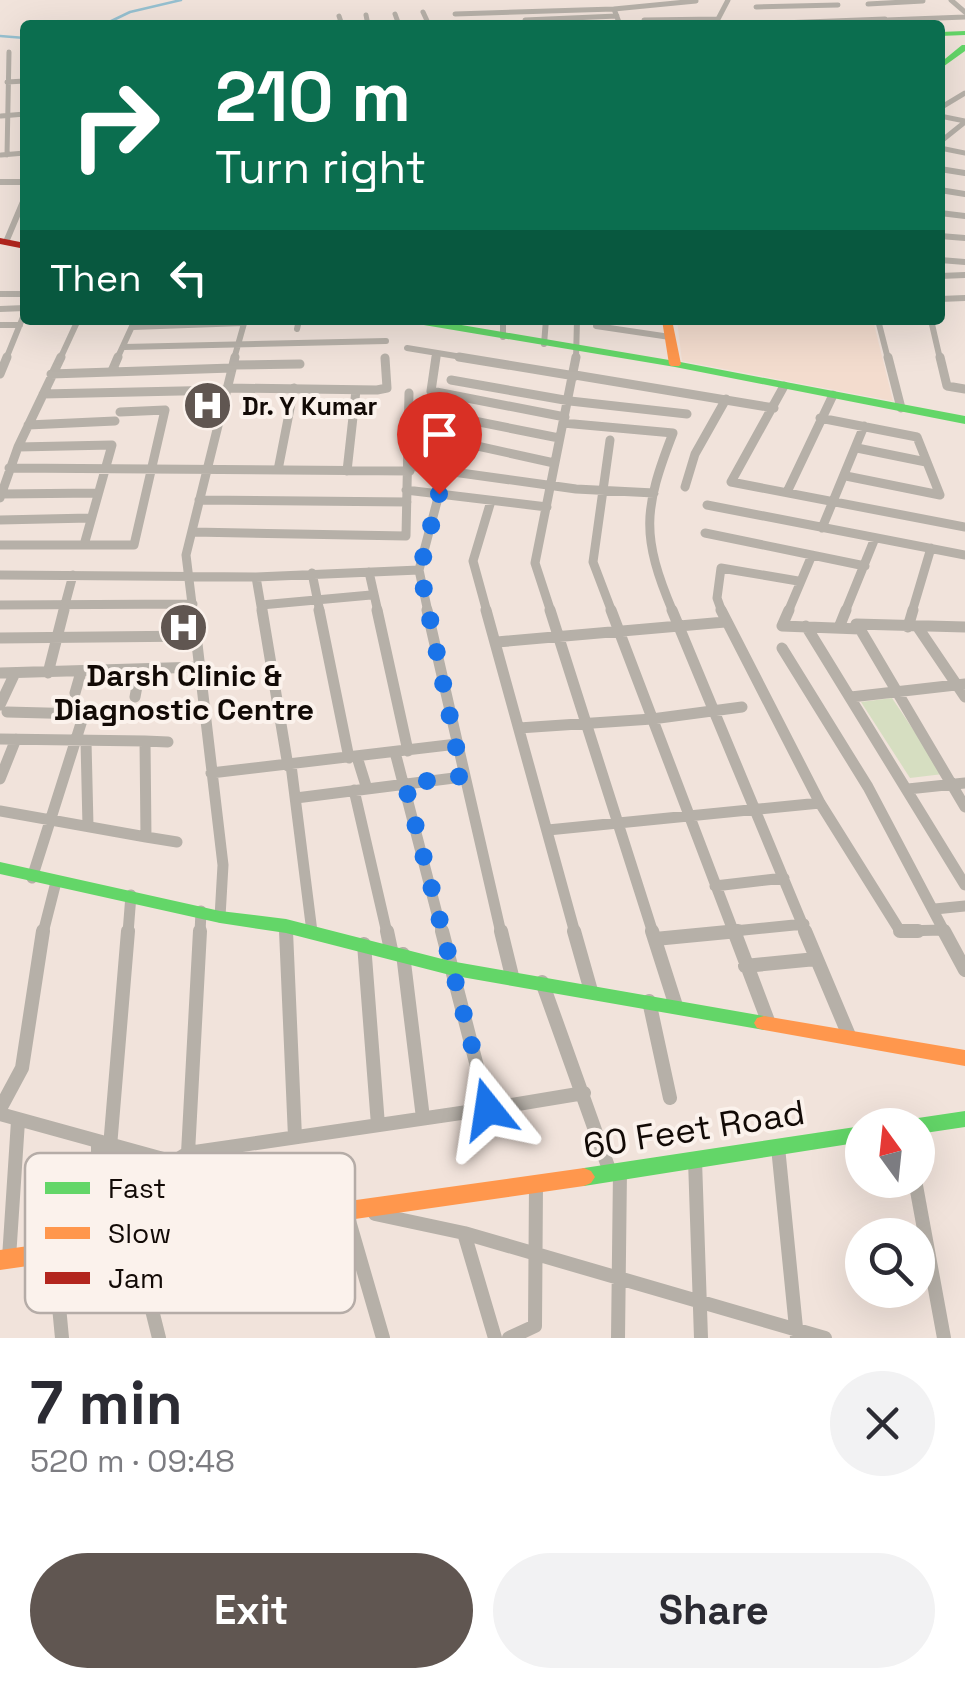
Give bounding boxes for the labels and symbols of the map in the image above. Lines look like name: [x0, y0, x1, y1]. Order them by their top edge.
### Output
hospital icon: Dr. Y Kumar: [181, 380, 233, 432]
place label: Dr. Y Kumar: [242, 390, 378, 422]
pin: [397, 392, 482, 495]
hospital icon: Darsh Clinic & Diagnostic Centre: [158, 601, 210, 653]
place label: Darsh Clinic & Diagnostic Centre: [54, 656, 314, 729]
position arrow: [436, 1057, 540, 1161]
street label: 60 Feet Road: [580, 1090, 808, 1168]
north arrow: [845, 1108, 935, 1198]
legend: [25, 1153, 355, 1313]
text: Fast: [108, 1170, 166, 1206]
text: Slow: [108, 1215, 171, 1251]
text: Jam: [108, 1260, 164, 1296]

